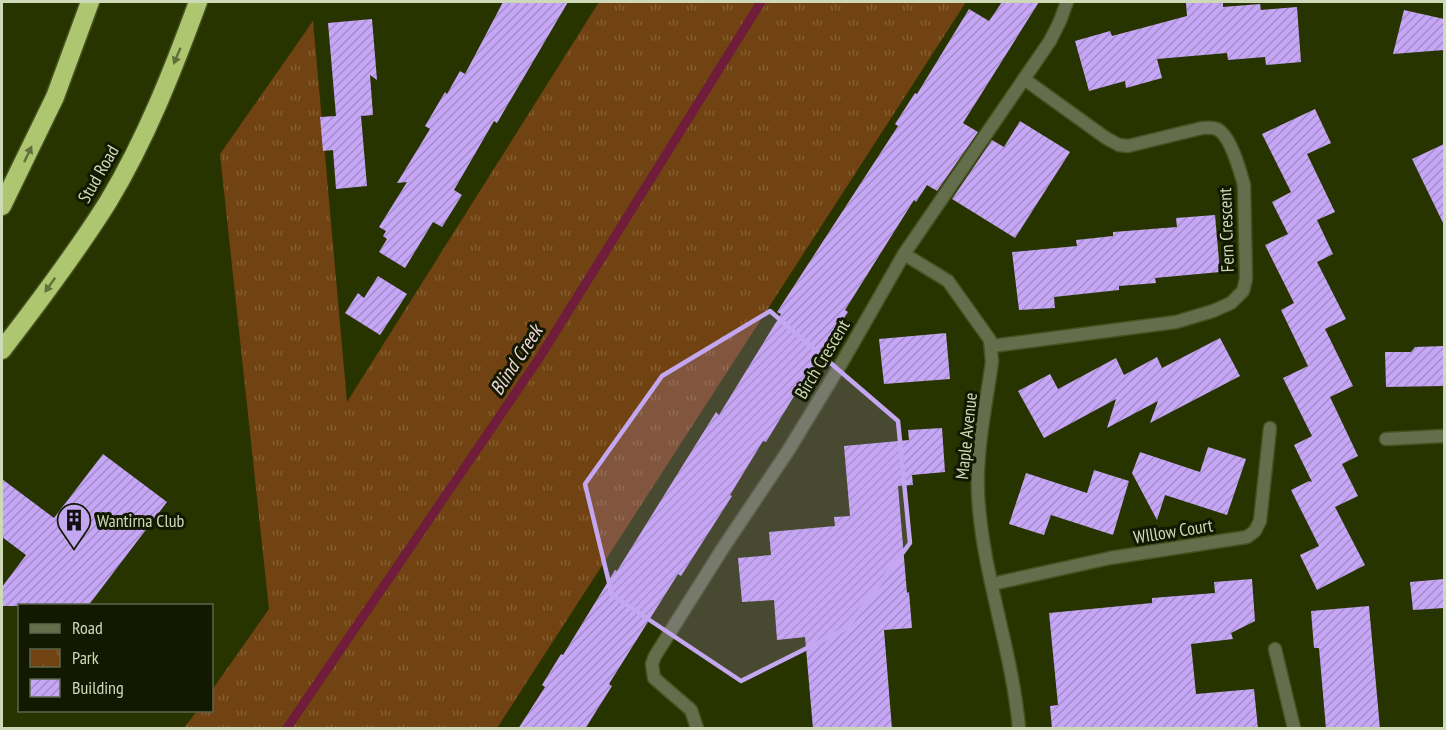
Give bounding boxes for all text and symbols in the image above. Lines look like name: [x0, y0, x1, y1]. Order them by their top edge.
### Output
one-way arrow: [172, 47, 181, 65]
street label: Stud Road: [72, 141, 124, 207]
one-way arrow: [23, 146, 32, 163]
street label: Fern Crescent: [1213, 187, 1239, 273]
one-way arrow: [45, 277, 57, 292]
street label: Birch Crescent: [789, 315, 855, 403]
water label: Blind Creek: [484, 318, 550, 400]
street label: Maple Avenue: [950, 392, 982, 480]
building icon: Wantirna Club: [56, 502, 92, 549]
place label: Wantirna Club: [97, 509, 185, 532]
street label: WIllow Court: [1132, 513, 1214, 549]
legend: [18, 604, 213, 712]
text: Road: [72, 616, 103, 639]
text: Park: [72, 646, 99, 669]
text: Building: [72, 676, 124, 699]

